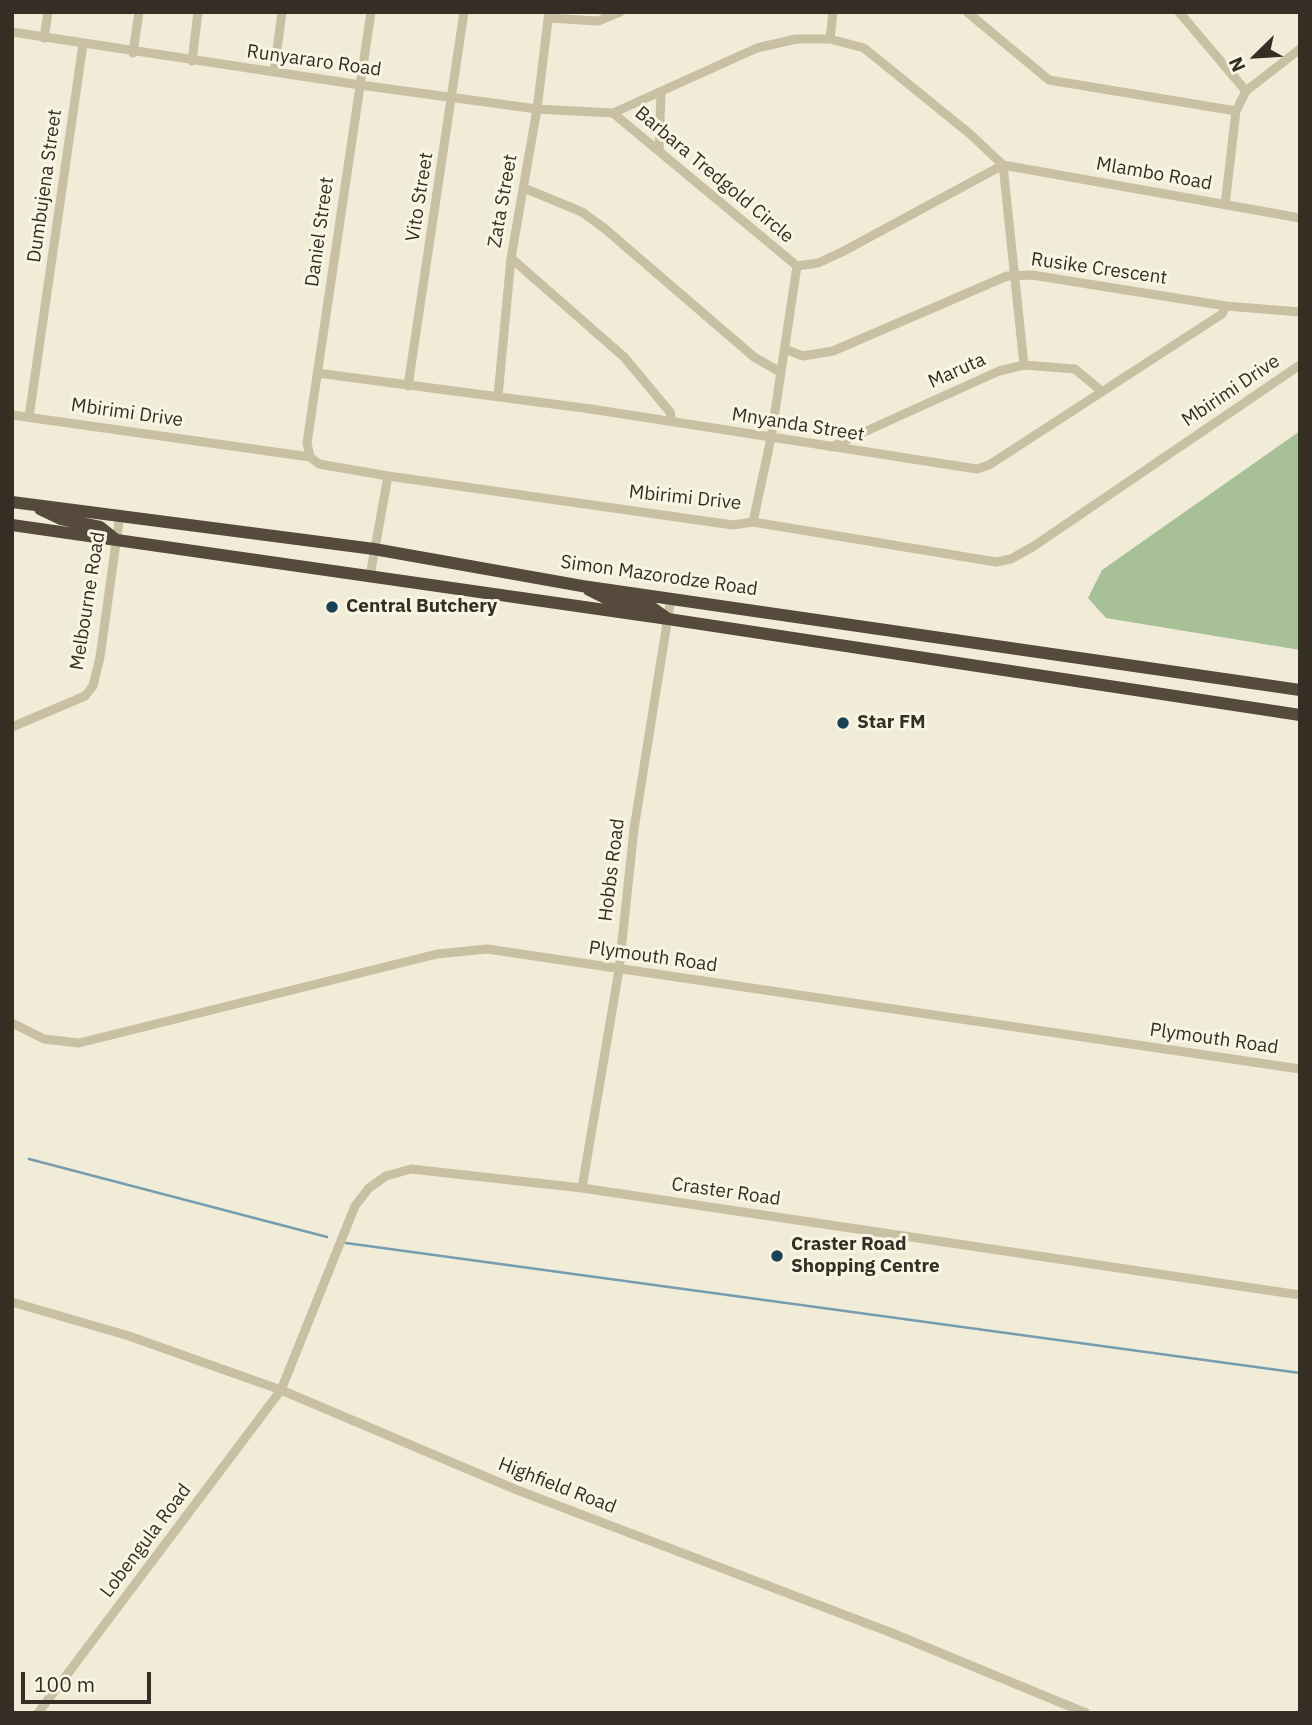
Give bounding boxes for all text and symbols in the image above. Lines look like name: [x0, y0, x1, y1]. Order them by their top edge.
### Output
north arrow: [1221, 21, 1291, 91]
street label: Runyararo Road: [245, 40, 383, 82]
text: N: [1223, 53, 1251, 76]
street label: Barbara Tredgold Circle: [630, 102, 798, 248]
street label: Dumbujena Street: [23, 108, 67, 264]
street label: Vito Street: [402, 151, 438, 243]
street label: Zata Street: [484, 152, 522, 250]
street label: Mlambo Road: [1094, 153, 1214, 195]
street label: Daniel Street: [301, 176, 339, 288]
street label: Rusike Crescent: [1029, 248, 1169, 290]
street label: Maruta: [925, 348, 989, 394]
street label: Mbirimi Drive: [1178, 350, 1284, 432]
street label: Mbirimi Drive: [70, 394, 184, 432]
street label: Mnyanda Street: [730, 403, 866, 447]
street label: Mbirimi Drive: [628, 481, 742, 515]
street label: Melbourne Road: [66, 530, 110, 672]
street label: Simon Mazorodze Road: [559, 551, 759, 601]
place label: Central Butchery: [346, 596, 497, 618]
marker: Central Butchery: [324, 599, 340, 615]
place label: Star FM: [857, 712, 926, 734]
marker: Star FM: [835, 715, 851, 731]
street label: Hobbs Road: [594, 817, 630, 923]
street label: Plymouth Road: [587, 937, 719, 977]
street label: Plymouth Road: [1148, 1019, 1280, 1059]
street label: Craster Road: [670, 1173, 782, 1211]
place label: Craster Road Shopping Centre: [791, 1234, 940, 1278]
marker: Craster Road Shopping Centre: [769, 1248, 785, 1264]
street label: Highfield Road: [495, 1453, 619, 1519]
street label: Lobengula Road: [96, 1480, 196, 1602]
scale bar: [24, 1658, 154, 1702]
text: 100 m: [34, 1670, 95, 1698]

